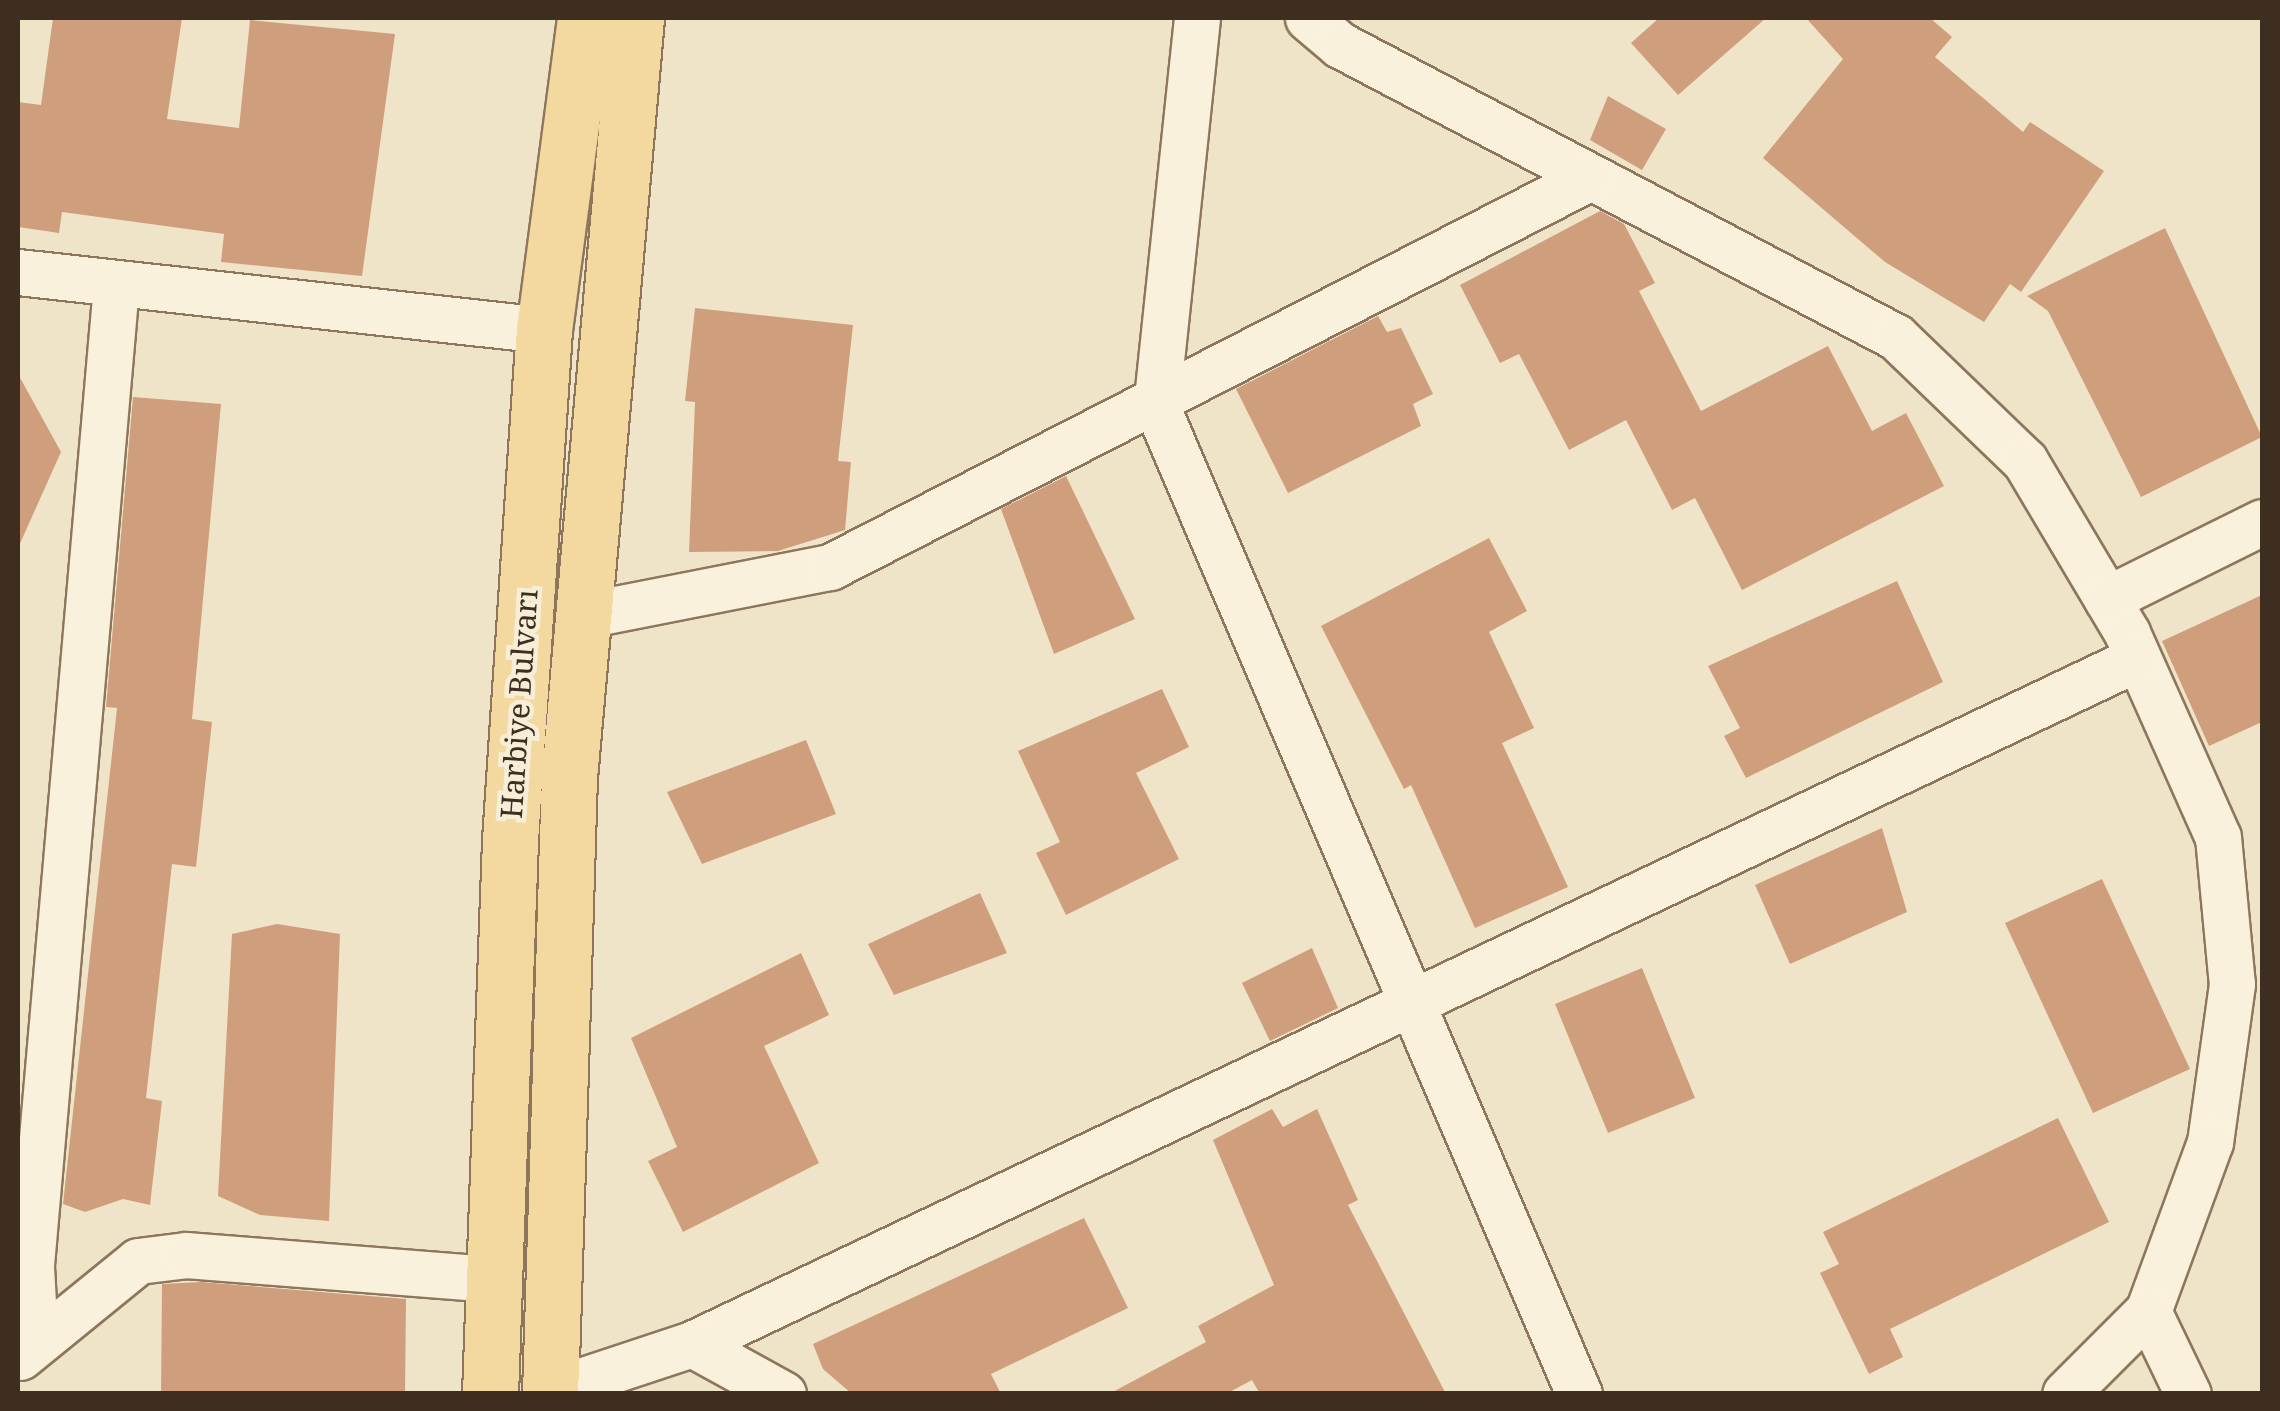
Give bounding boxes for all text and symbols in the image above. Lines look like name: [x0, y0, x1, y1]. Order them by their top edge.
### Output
street label: Harbiye Bulvarı: [493, 588, 545, 820]

